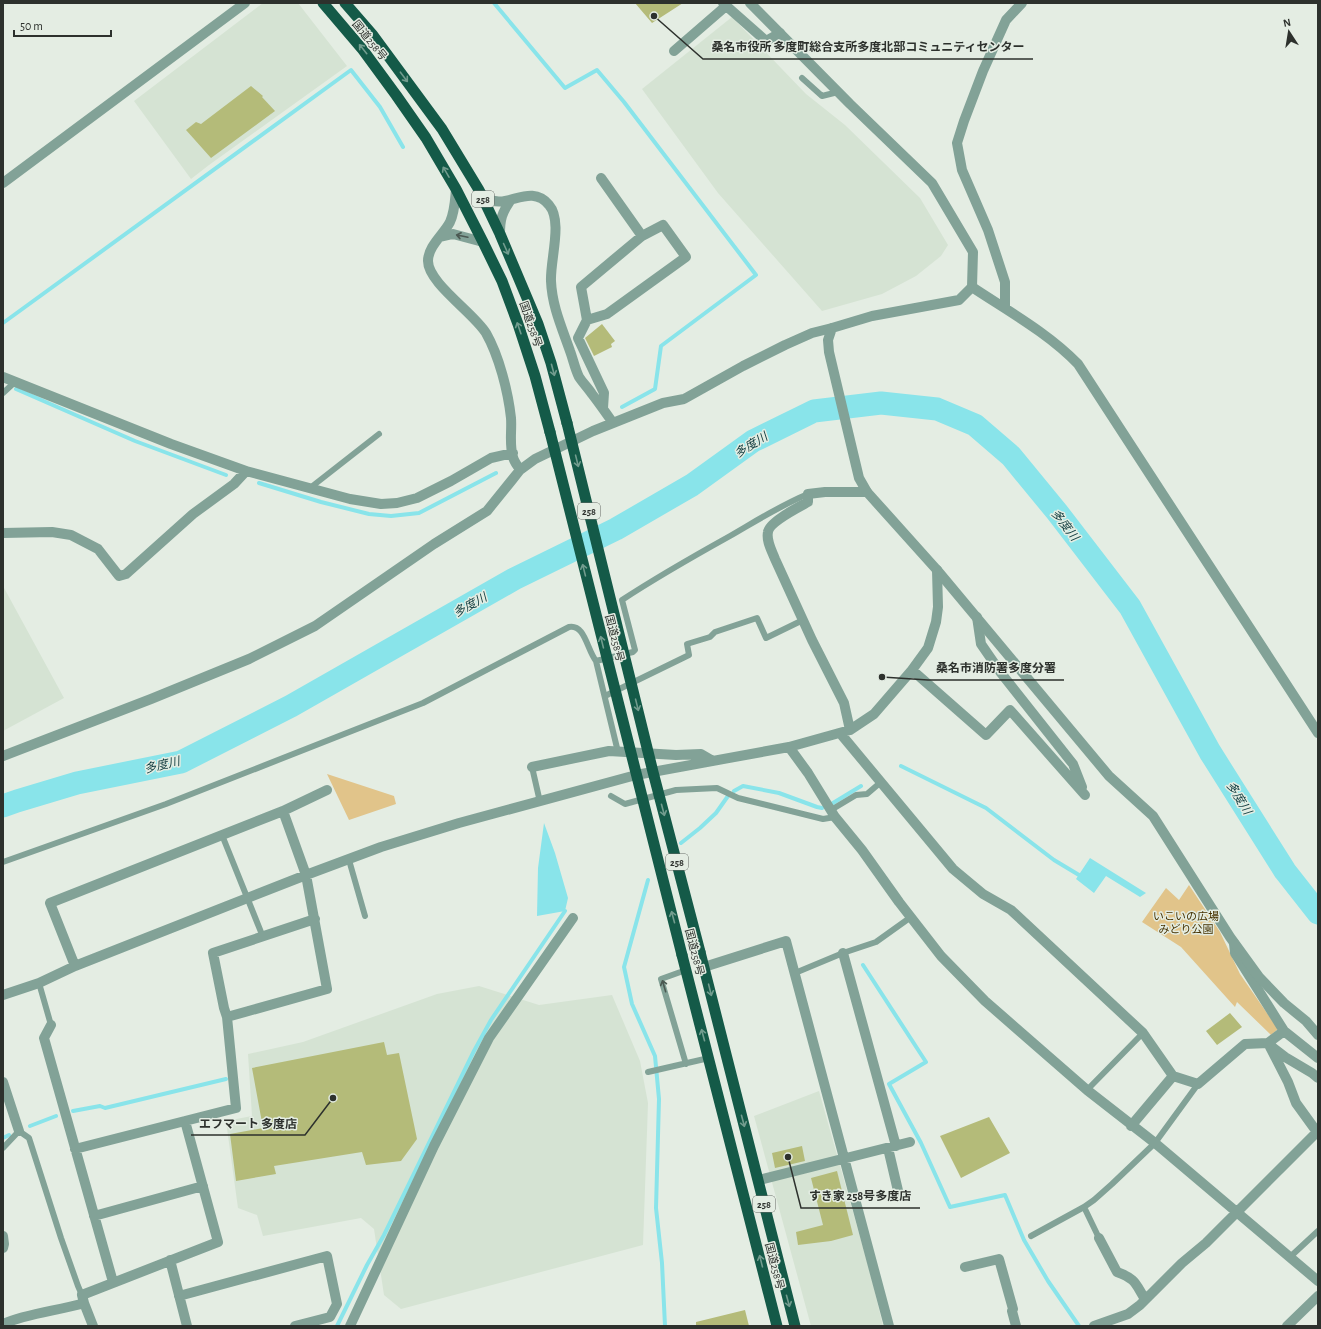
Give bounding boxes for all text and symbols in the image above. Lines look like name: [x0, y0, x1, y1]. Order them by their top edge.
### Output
scale bar: [14, 12, 111, 38]
north arrow: [1269, 12, 1309, 52]
text: N: [1282, 17, 1292, 29]
street label: 国道258号: [350, 18, 390, 62]
text: 50 m: [20, 20, 43, 32]
callout: 桑名市役所 多度町総合支所多度北部コミュニティセンター: [703, 35, 1033, 59]
text: 桑名市役所 多度町総合支所多度北部コミュニティセンター: [711, 40, 1025, 53]
one-way arrow: [358, 44, 367, 55]
one-way arrow: [400, 72, 409, 83]
one-way arrow: [442, 166, 449, 178]
road number: 258: [472, 191, 494, 207]
one-way arrow: [456, 232, 469, 240]
one-way arrow: [503, 242, 510, 254]
street label: 国道258号: [518, 299, 544, 349]
one-way arrow: [515, 321, 522, 334]
one-way arrow: [550, 363, 557, 376]
water label: 多度川: [732, 428, 771, 460]
one-way arrow: [573, 454, 581, 467]
road number: 258: [578, 503, 600, 519]
water label: 多度川: [1049, 507, 1083, 544]
one-way arrow: [580, 564, 587, 577]
water label: 多度川: [451, 589, 490, 619]
street label: 国道258号: [603, 613, 627, 663]
one-way arrow: [598, 636, 605, 649]
callout: 桑名市消防署多度分署: [928, 656, 1064, 680]
text: 桑名市消防署多度分署: [936, 661, 1056, 674]
one-way arrow: [634, 699, 641, 712]
water label: 多度川: [143, 754, 183, 775]
water label: 多度川: [1224, 779, 1256, 818]
one-way arrow: [660, 803, 667, 816]
road number: 258: [666, 854, 688, 870]
one-way arrow: [668, 911, 676, 924]
park label: いこいの広場 みどり公園: [1153, 911, 1219, 935]
street label: 国道258号: [683, 927, 707, 977]
one-way arrow: [659, 980, 667, 993]
one-way arrow: [707, 983, 714, 996]
one-way arrow: [698, 1029, 706, 1042]
callout: エフマート 多度店: [191, 1111, 305, 1135]
one-way arrow: [740, 1114, 747, 1127]
text: エフマート 多度店: [199, 1117, 297, 1130]
callout: すき家 258号多度店: [801, 1184, 920, 1208]
text: すき家 258号多度店: [809, 1189, 911, 1202]
road number: 258: [753, 1196, 775, 1212]
street label: 国道258号: [763, 1241, 787, 1291]
one-way arrow: [756, 1255, 764, 1268]
one-way arrow: [785, 1294, 793, 1307]

